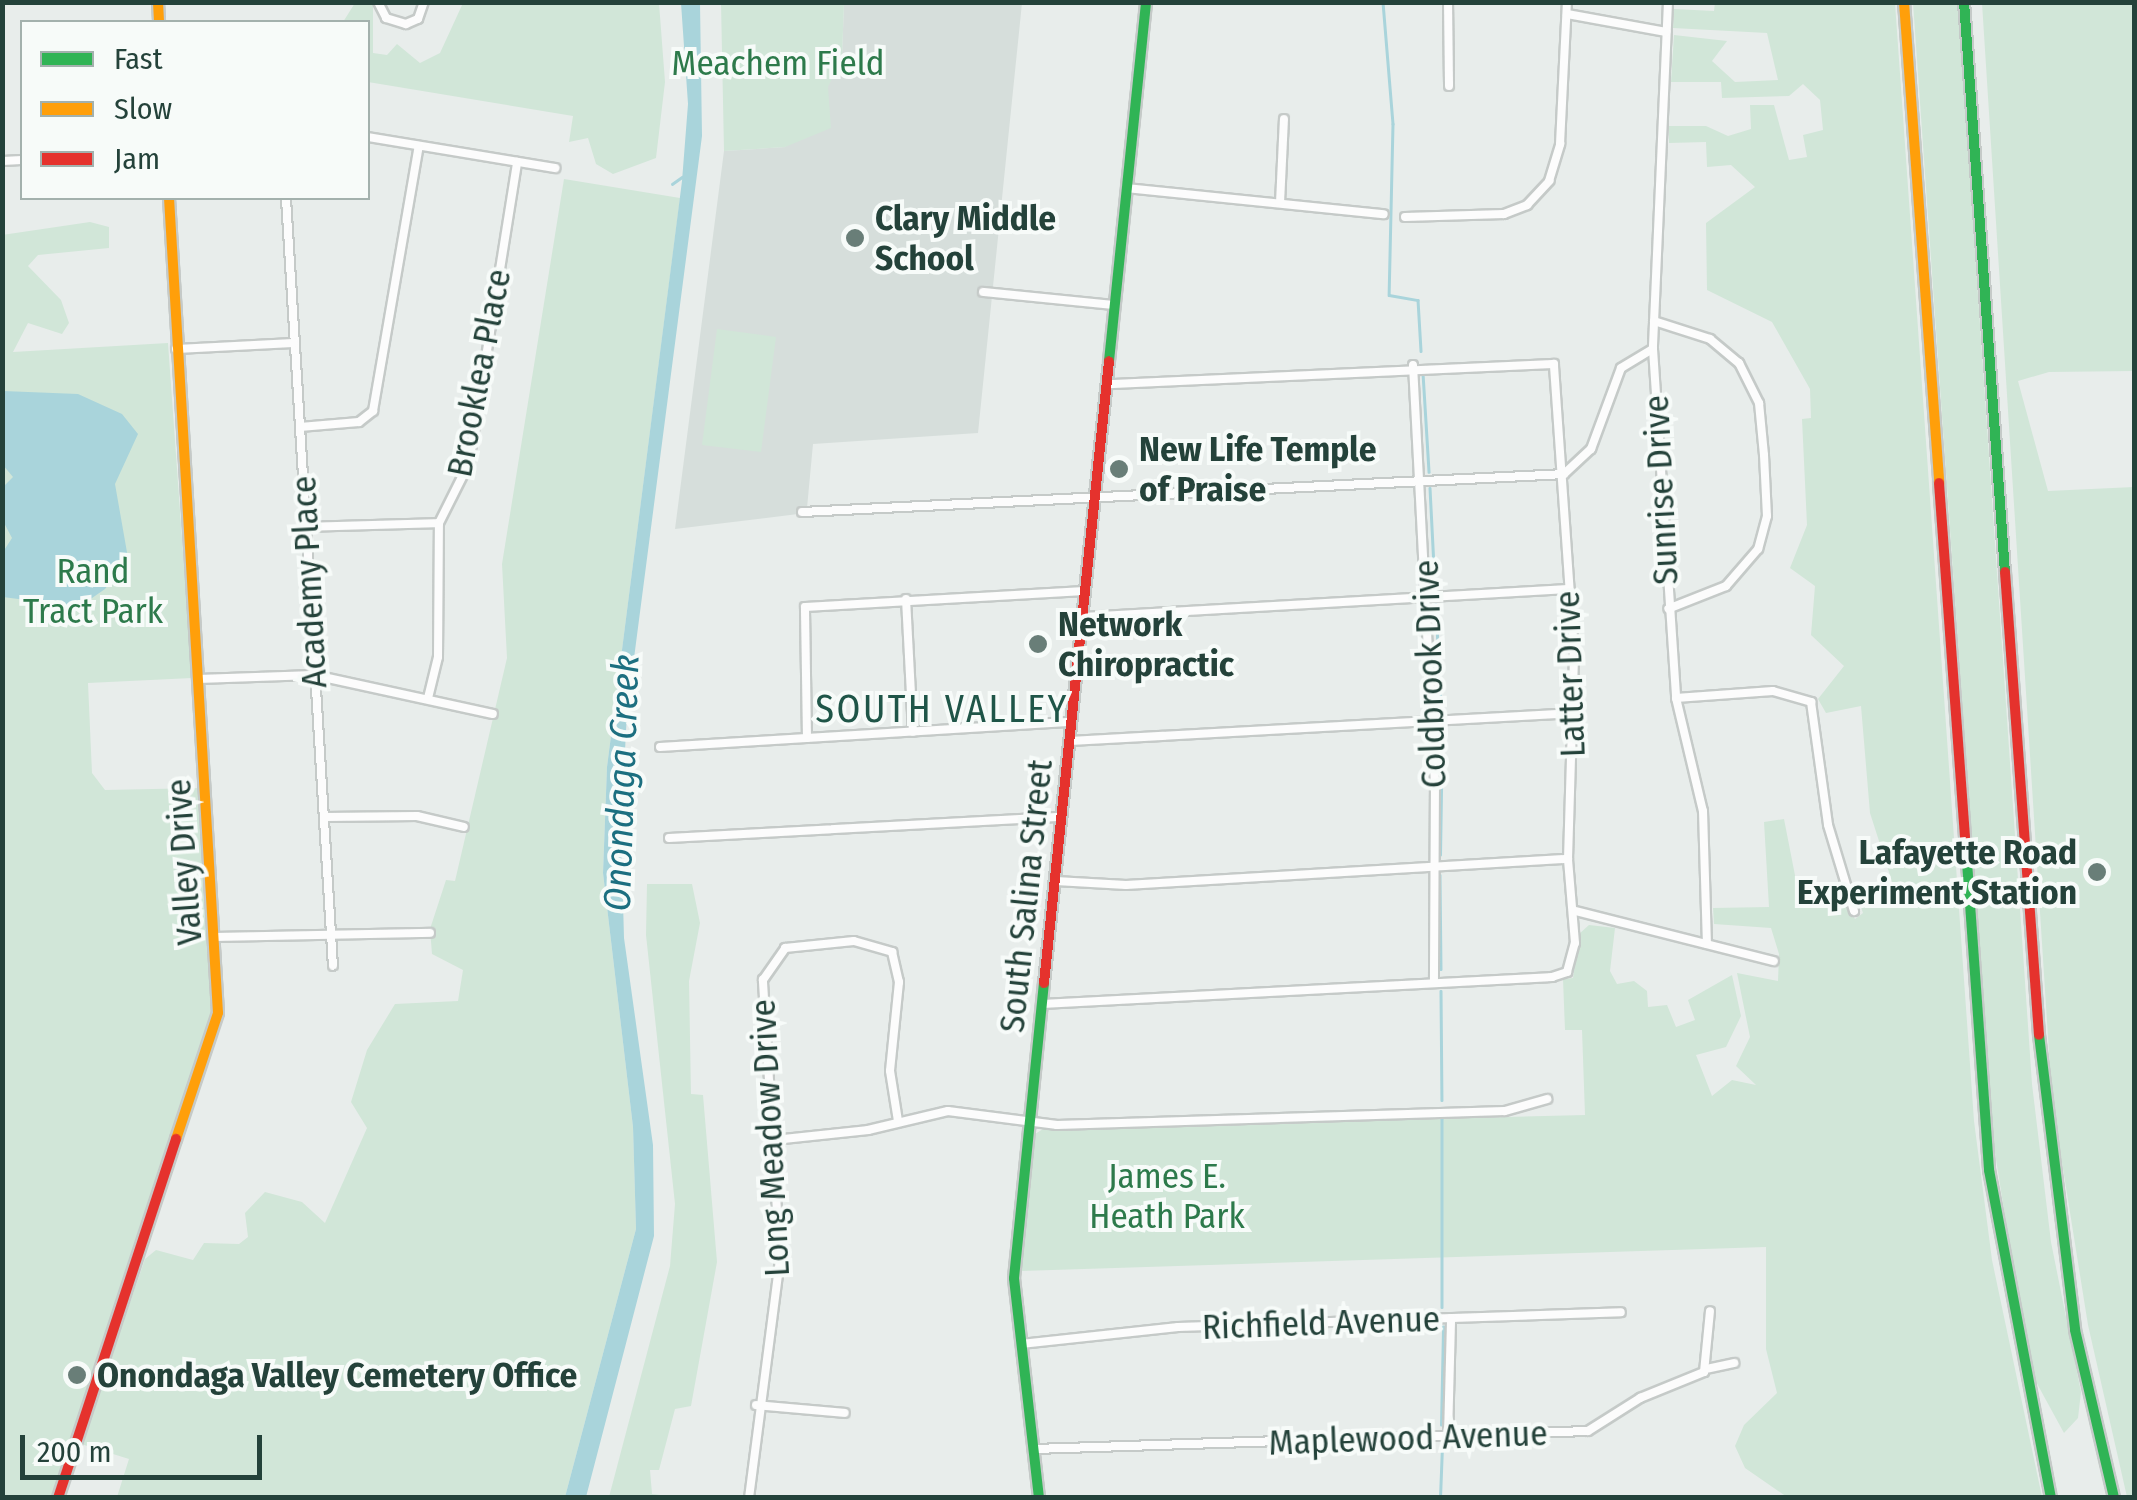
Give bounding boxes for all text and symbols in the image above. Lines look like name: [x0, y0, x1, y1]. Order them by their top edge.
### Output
legend: [20, 20, 370, 200]
text: Fast: [114, 41, 162, 77]
park label: Meachem Field: [671, 42, 885, 84]
text: Slow: [114, 91, 172, 127]
text: Jam: [114, 141, 160, 177]
place label: Clary Middle School: [875, 197, 1056, 279]
marker: Clary Middle School: [844, 227, 866, 249]
street label: Brooklea Place: [438, 266, 520, 480]
street label: Sunrise Drive: [1635, 394, 1687, 586]
place label: New Life Temple of Praise: [1139, 428, 1376, 510]
marker: New Life Temple of Praise: [1108, 458, 1130, 480]
street label: Academy Place: [282, 475, 336, 689]
park label: Rand Tract Park: [23, 550, 163, 632]
street label: Coldbrook Drive: [1405, 559, 1455, 789]
street label: Latter Drive: [1546, 590, 1594, 758]
place label: Network Chiropractic: [1058, 603, 1234, 685]
marker: Network Chiropractic: [1027, 633, 1049, 655]
water label: Onondaga Creek: [595, 654, 649, 912]
district label: SOUTH VALLEY: [815, 687, 1069, 733]
street label: South Salina Street: [991, 757, 1061, 1035]
street label: Valley Drive: [157, 777, 211, 947]
place label: Lafayette Road Experiment Station: [1797, 831, 2077, 913]
marker: Lafayette Road Experiment Station: [2086, 861, 2108, 883]
street label: Long Meadow Drive: [742, 998, 798, 1278]
park label: James E. Heath Park: [1089, 1155, 1245, 1237]
street label: Richfield Avenue: [1201, 1298, 1441, 1348]
place label: Onondaga Valley Cemetery Office: [97, 1354, 577, 1396]
marker: Onondaga Valley Cemetery Office: [66, 1364, 88, 1386]
street label: Maplewood Avenue: [1268, 1412, 1548, 1464]
scale bar: [25, 1415, 268, 1477]
text: 200 m: [37, 1434, 112, 1470]

